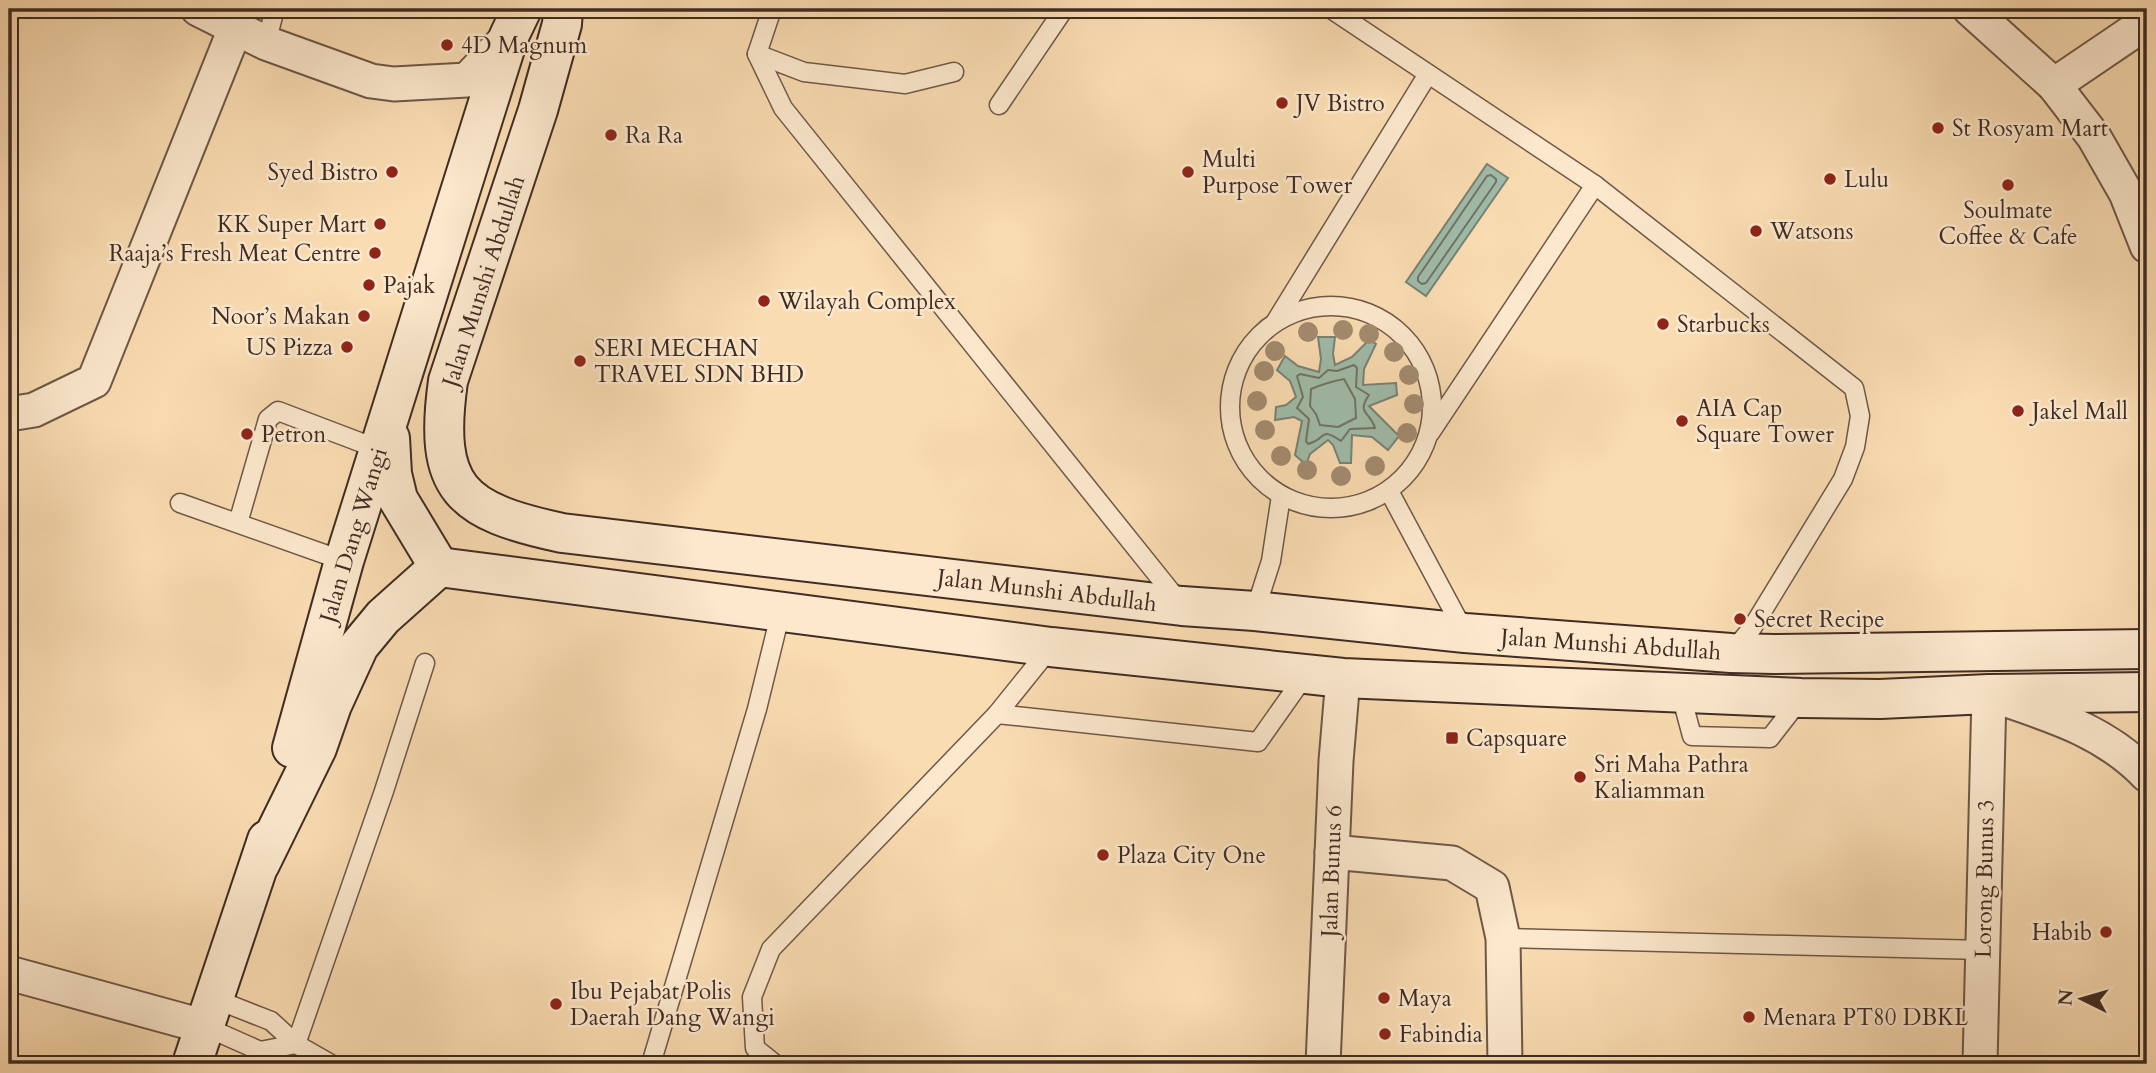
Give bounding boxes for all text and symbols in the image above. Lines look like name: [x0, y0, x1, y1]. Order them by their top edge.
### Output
place label: 4D Magnum: [461, 30, 588, 61]
marker: 4D Magnum: [439, 37, 455, 53]
place label: JV Bistro: [1293, 88, 1385, 119]
marker: JV Bistro: [1274, 95, 1290, 111]
place label: St Rosyam Mart: [1952, 113, 2108, 144]
place label: Ra Ra: [625, 120, 683, 151]
marker: St Rosyam Mart: [1930, 120, 1946, 136]
marker: Ra Ra: [603, 127, 619, 143]
place label: Multi Purpose Tower: [1202, 144, 1353, 201]
place label: Syed Bistro: [268, 157, 378, 188]
marker: Syed Bistro: [384, 164, 400, 180]
marker: Multi Purpose Tower: [1180, 164, 1196, 180]
place label: Lulu: [1844, 164, 1889, 195]
street label: Jalan Munshi Abdullah: [434, 171, 532, 394]
marker: Lulu: [1822, 171, 1838, 187]
marker: Soulmate Coffee & Cafe: [2000, 177, 2016, 193]
place label: Soulmate Coffee & Cafe: [1938, 195, 2078, 252]
place label: KK Super Mart: [217, 209, 366, 240]
marker: KK Super Mart: [372, 216, 388, 232]
place label: Watsons: [1769, 216, 1854, 247]
marker: Watsons: [1748, 223, 1764, 239]
place label: Raaja’s Fresh Meat Centre: [109, 238, 361, 269]
marker: Raaja’s Fresh Meat Centre: [367, 245, 383, 261]
place label: Pajak: [383, 270, 436, 301]
marker: Pajak: [361, 277, 377, 293]
place label: Wilayah Complex: [777, 286, 957, 317]
marker: Wilayah Complex: [756, 293, 772, 309]
place label: Noor’s Makan: [211, 301, 350, 332]
marker: Noor’s Makan: [356, 308, 372, 324]
place label: Starbucks: [1677, 309, 1770, 340]
marker: Starbucks: [1655, 316, 1671, 332]
place label: US Pizza: [246, 332, 333, 363]
place label: SERI MECHAN TRAVEL SDN BHD: [594, 333, 804, 390]
marker: US Pizza: [339, 339, 355, 355]
marker: SERI MECHAN TRAVEL SDN BHD: [572, 353, 588, 369]
place label: AIA Cap Square Tower: [1696, 393, 1835, 450]
place label: Jakel Mall: [2029, 396, 2128, 427]
marker: Jakel Mall: [2010, 403, 2026, 419]
marker: AIA Cap Square Tower: [1674, 413, 1690, 429]
place label: Petron: [261, 419, 326, 450]
marker: Petron: [239, 426, 255, 442]
street label: Jalan Dang Wangi: [311, 444, 395, 629]
street label: Jalan Munshi Abdullah: [932, 561, 1159, 619]
place label: Secret Recipe: [1754, 604, 1885, 635]
marker: Secret Recipe: [1732, 611, 1748, 627]
street label: Jalan Munshi Abdullah: [1497, 621, 1723, 668]
place label: Capsquare: [1466, 723, 1567, 754]
marker: Capsquare: [1444, 730, 1460, 746]
place label: Sri Maha Pathra Kaliamman: [1594, 749, 1749, 806]
marker: Sri Maha Pathra Kaliamman: [1572, 769, 1588, 785]
street label: Lorong Bunus 3: [1968, 799, 2001, 959]
street label: Jalan Bunus 6: [1314, 804, 1349, 941]
place label: Plaza City One: [1117, 840, 1266, 871]
marker: Plaza City One: [1095, 847, 1111, 863]
place label: Habib: [2032, 917, 2092, 948]
marker: Habib: [2098, 924, 2114, 940]
north arrow: [2048, 964, 2118, 1034]
place label: Ibu Pejabat Polis Daerah Dang Wangi: [570, 976, 775, 1033]
place label: Maya: [1398, 983, 1452, 1014]
text: N: [2052, 988, 2080, 1007]
marker: Maya: [1376, 990, 1392, 1006]
marker: Ibu Pejabat Polis Daerah Dang Wangi: [548, 996, 564, 1012]
place label: Menara PT80 DBKL: [1763, 1002, 1968, 1033]
marker: Menara PT80 DBKL: [1741, 1009, 1757, 1025]
place label: Fabindia: [1399, 1019, 1483, 1050]
marker: Fabindia: [1377, 1026, 1393, 1042]

